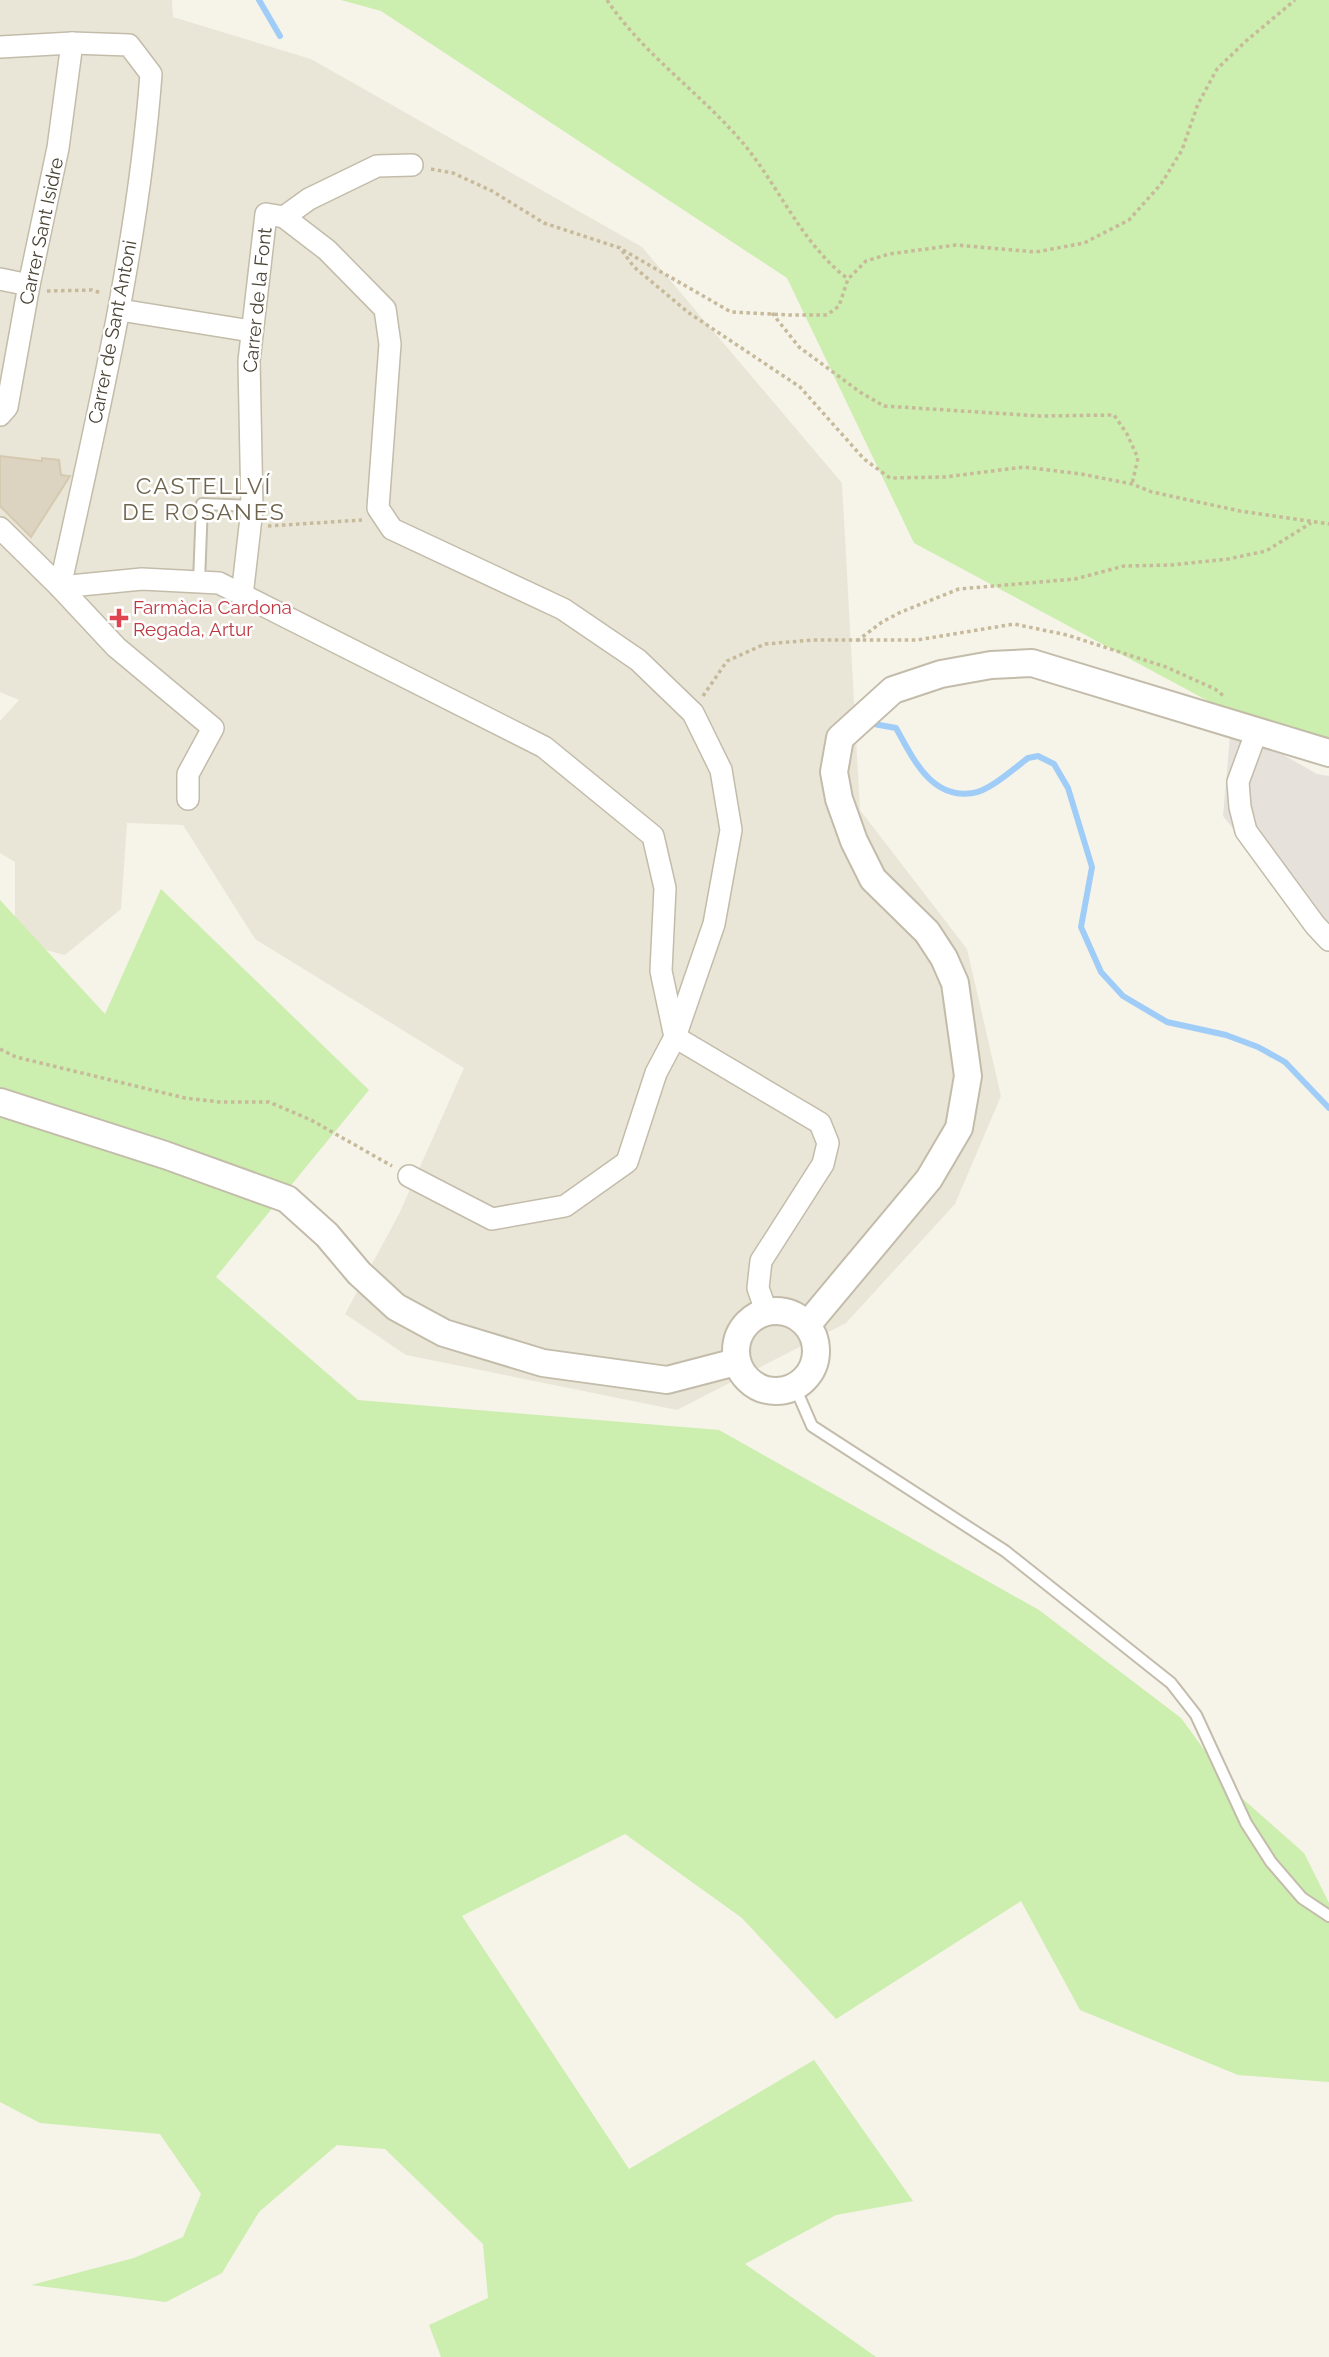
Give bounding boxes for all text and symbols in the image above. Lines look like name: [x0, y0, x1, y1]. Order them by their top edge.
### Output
street label: Carrer Sant Isidre: [15, 155, 67, 307]
street label: Carrer de la Font: [238, 226, 276, 374]
street label: Carrer de Sant Antoni: [83, 238, 141, 426]
district label: CASTELLVÍ DE ROSANES: [122, 472, 286, 525]
place label: Farmàcia Cardona Regada, Artur: [133, 596, 292, 640]
marker: Farmàcia Cardona Regada, Artur: [111, 610, 127, 626]

